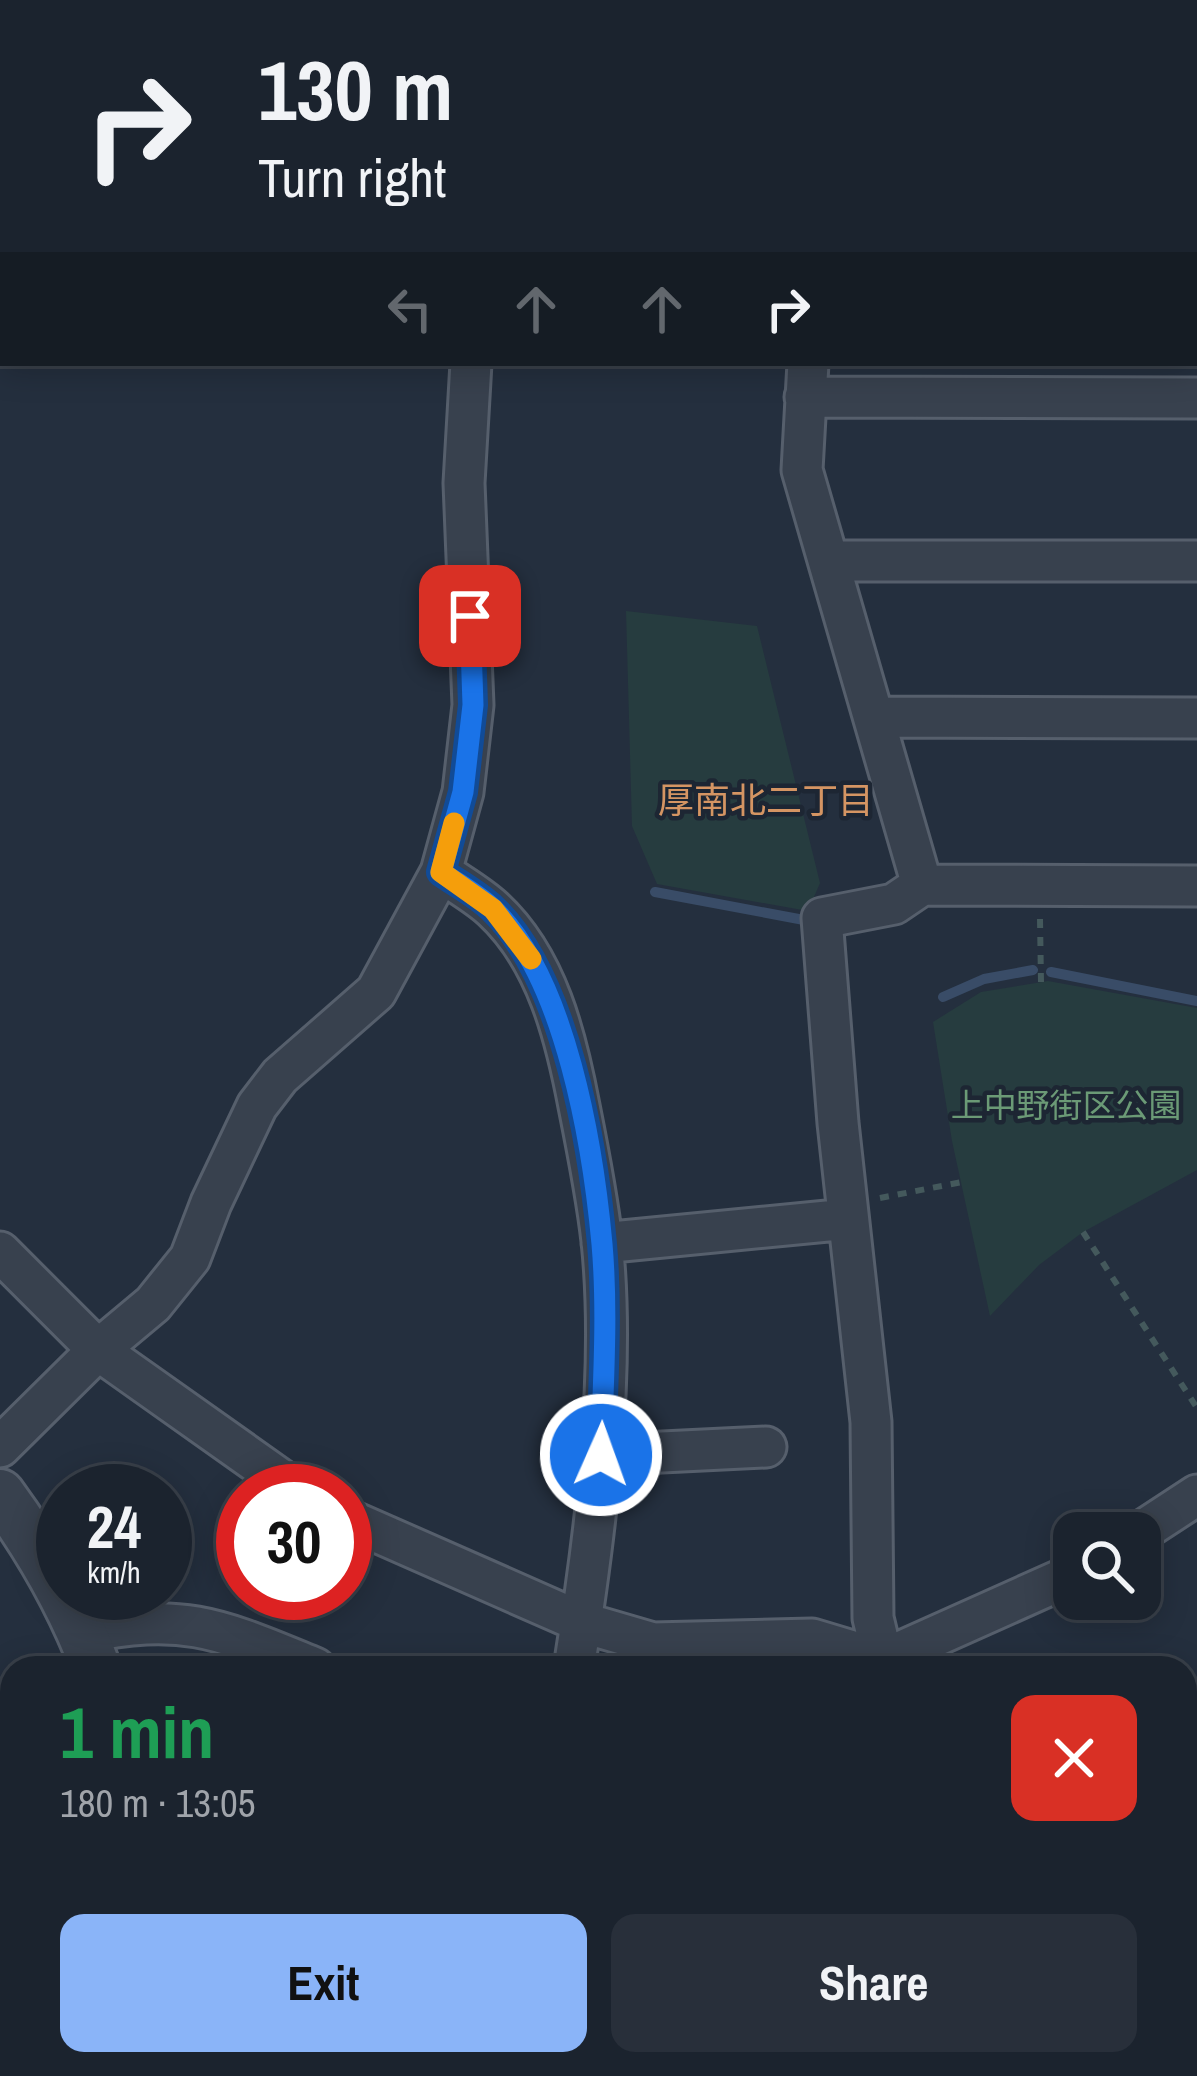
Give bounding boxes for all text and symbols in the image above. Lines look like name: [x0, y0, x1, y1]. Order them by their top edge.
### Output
text: 130 m: [258, 33, 453, 146]
icon: right: [60, 48, 216, 204]
text: Turn right: [258, 141, 446, 214]
icon: left: [377, 276, 443, 342]
icon: ahead: [503, 276, 569, 342]
icon: ahead: [629, 276, 695, 342]
icon: right: [755, 276, 821, 342]
pin: [419, 565, 521, 667]
icon: arrive: [437, 583, 503, 649]
district label: 厚南北二丁目: [658, 776, 874, 824]
park label: 上中野街区公園: [951, 1083, 1182, 1127]
position arrow: [538, 1392, 664, 1518]
speed limit sign: 30: [216, 1464, 372, 1620]
text: 24: [87, 1486, 141, 1567]
map controls: [1053, 1512, 1161, 1620]
button: search: [1053, 1512, 1161, 1620]
text: km/h: [87, 1552, 141, 1592]
text: 1 min: [60, 1683, 214, 1780]
button: close: [1011, 1695, 1137, 1821]
text: 180 m · 13:05: [60, 1777, 256, 1829]
button: Exit: [60, 1914, 587, 2052]
button: Share: [611, 1914, 1137, 2052]

